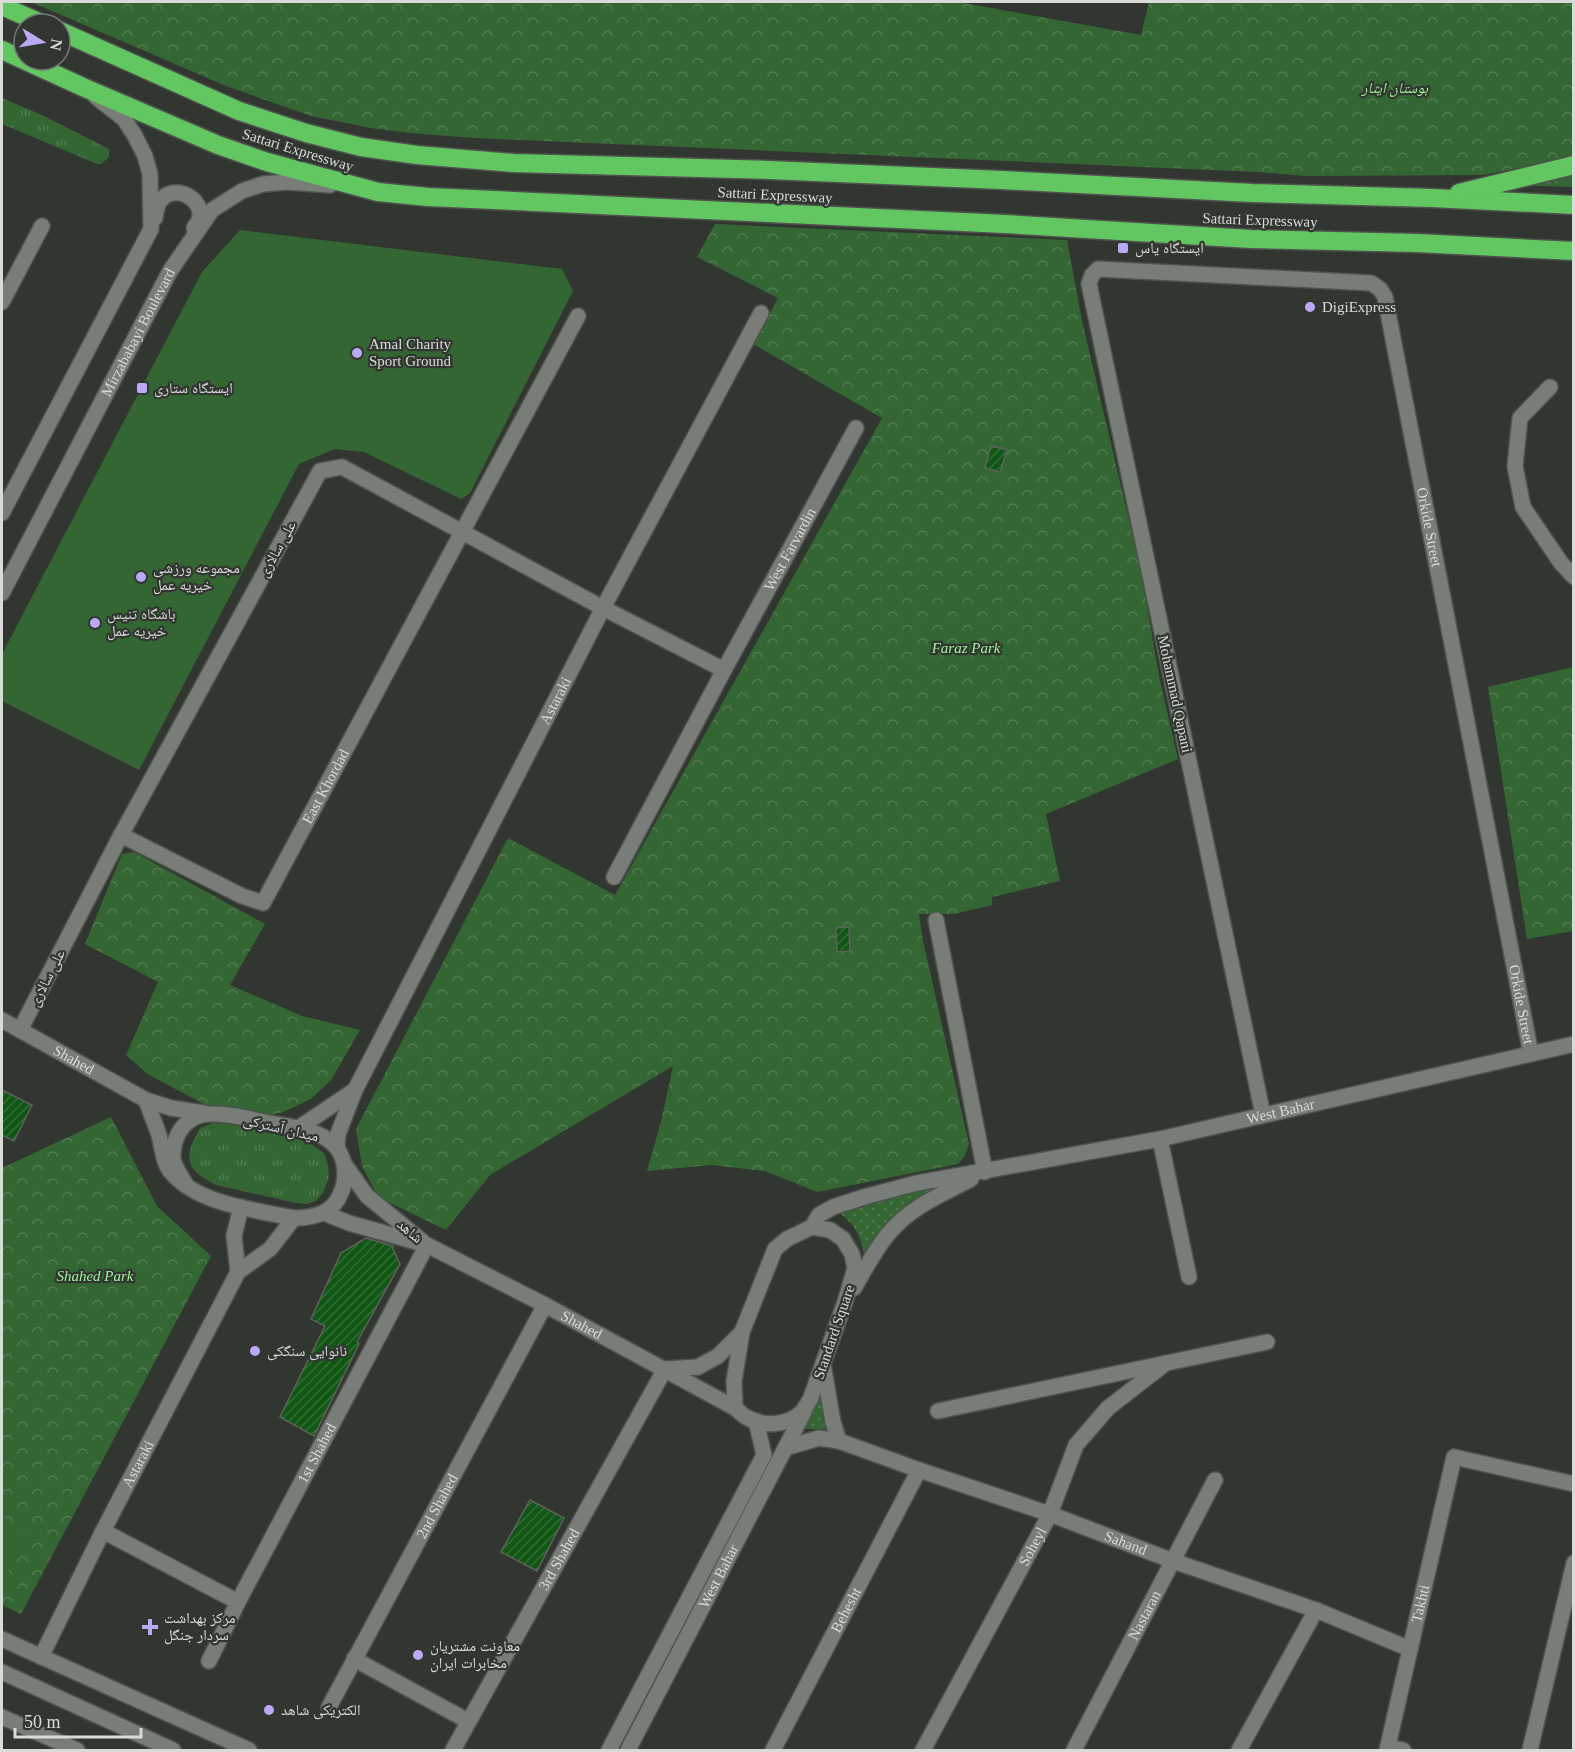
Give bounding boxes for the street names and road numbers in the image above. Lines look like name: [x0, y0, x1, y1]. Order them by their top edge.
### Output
street label: Sattari Expressway: [240, 125, 356, 175]
street label: Sattari Expressway: [717, 184, 834, 206]
street label: Sattari Expressway: [1202, 210, 1318, 230]
street label: Mirzababayi Boulevard: [98, 265, 178, 399]
street label: Orkide Street: [1414, 486, 1445, 569]
street label: West Farvardin: [761, 505, 819, 593]
street label: علی سالاری: [255, 518, 301, 581]
street label: Mohammad Qapani: [1155, 634, 1195, 754]
street label: Astaraki: [537, 674, 574, 727]
street label: East Khordad: [299, 746, 352, 826]
street label: علی سالاری: [26, 946, 70, 1010]
street label: Orkide Street: [1506, 963, 1537, 1046]
street label: Shahed: [50, 1042, 97, 1078]
street label: West Bahar: [1245, 1096, 1316, 1127]
street label: میدان آسترکی: [241, 1112, 320, 1146]
street label: شاهد: [394, 1216, 426, 1246]
street label: Standard Square: [810, 1282, 858, 1381]
street label: Shahed: [558, 1307, 605, 1343]
street label: 1st Shahed: [294, 1420, 339, 1486]
street label: Astaraki: [119, 1438, 157, 1490]
street label: 2nd Shahed: [413, 1471, 461, 1541]
street label: Soheyl: [1016, 1524, 1049, 1569]
street label: 3rd Shahed: [535, 1525, 583, 1593]
street label: Sahand: [1102, 1528, 1150, 1558]
street label: West Bahar: [695, 1542, 742, 1611]
street label: Takhti: [1408, 1583, 1432, 1624]
street label: Behesht: [828, 1584, 865, 1635]
street label: Nastaran: [1125, 1587, 1164, 1643]

